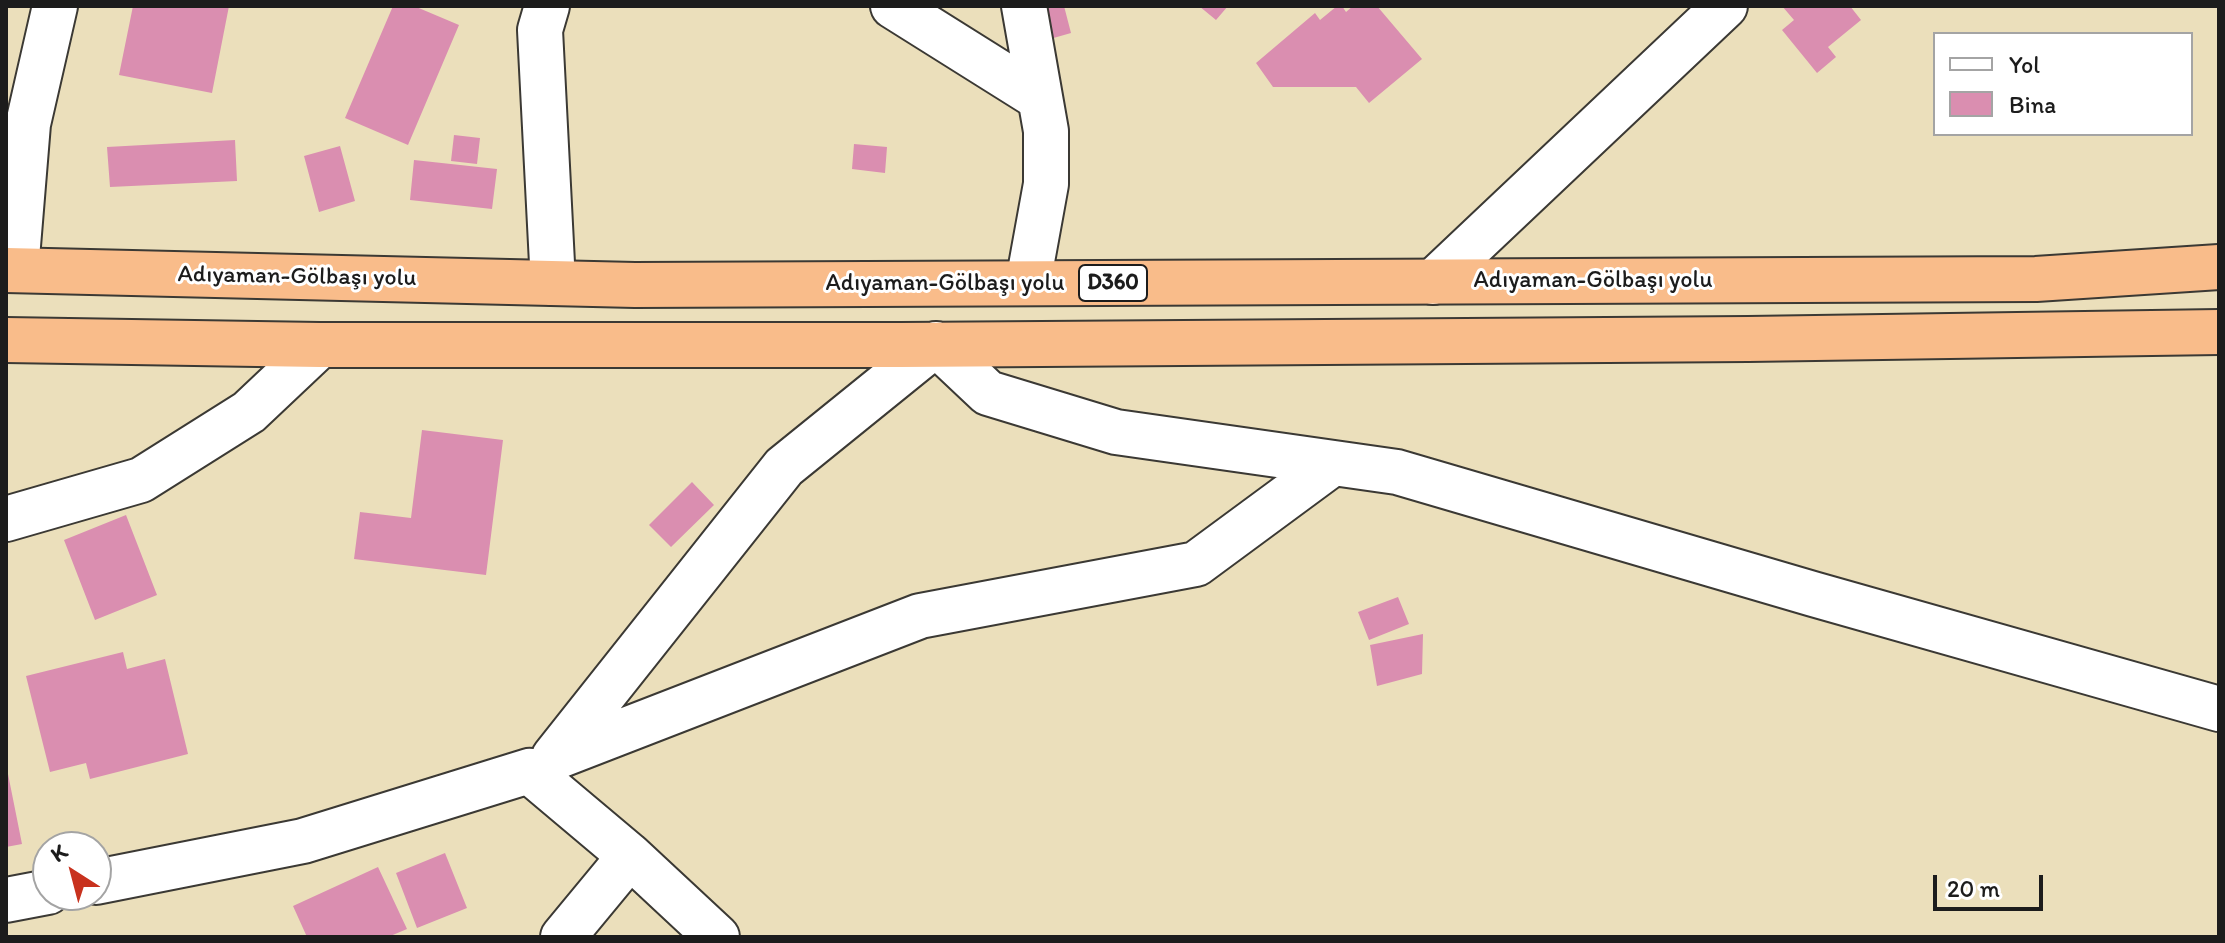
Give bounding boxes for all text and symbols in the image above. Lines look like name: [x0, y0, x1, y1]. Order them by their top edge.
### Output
legend: [1933, 32, 2193, 136]
text: Yol: [2009, 50, 2040, 79]
text: Bina: [2009, 90, 2056, 119]
street label: Adıyaman-Gölbaşı yolu: [177, 261, 417, 293]
road number: D360: [1079, 265, 1147, 301]
street label: Adıyaman-Gölbaşı yolu: [1473, 267, 1713, 295]
street label: Adıyaman-Gölbaşı yolu: [825, 270, 1065, 298]
north arrow: [32, 831, 112, 911]
text: K: [45, 838, 72, 868]
scale bar: [1937, 859, 2047, 909]
text: 20 m: [1947, 874, 2000, 903]

